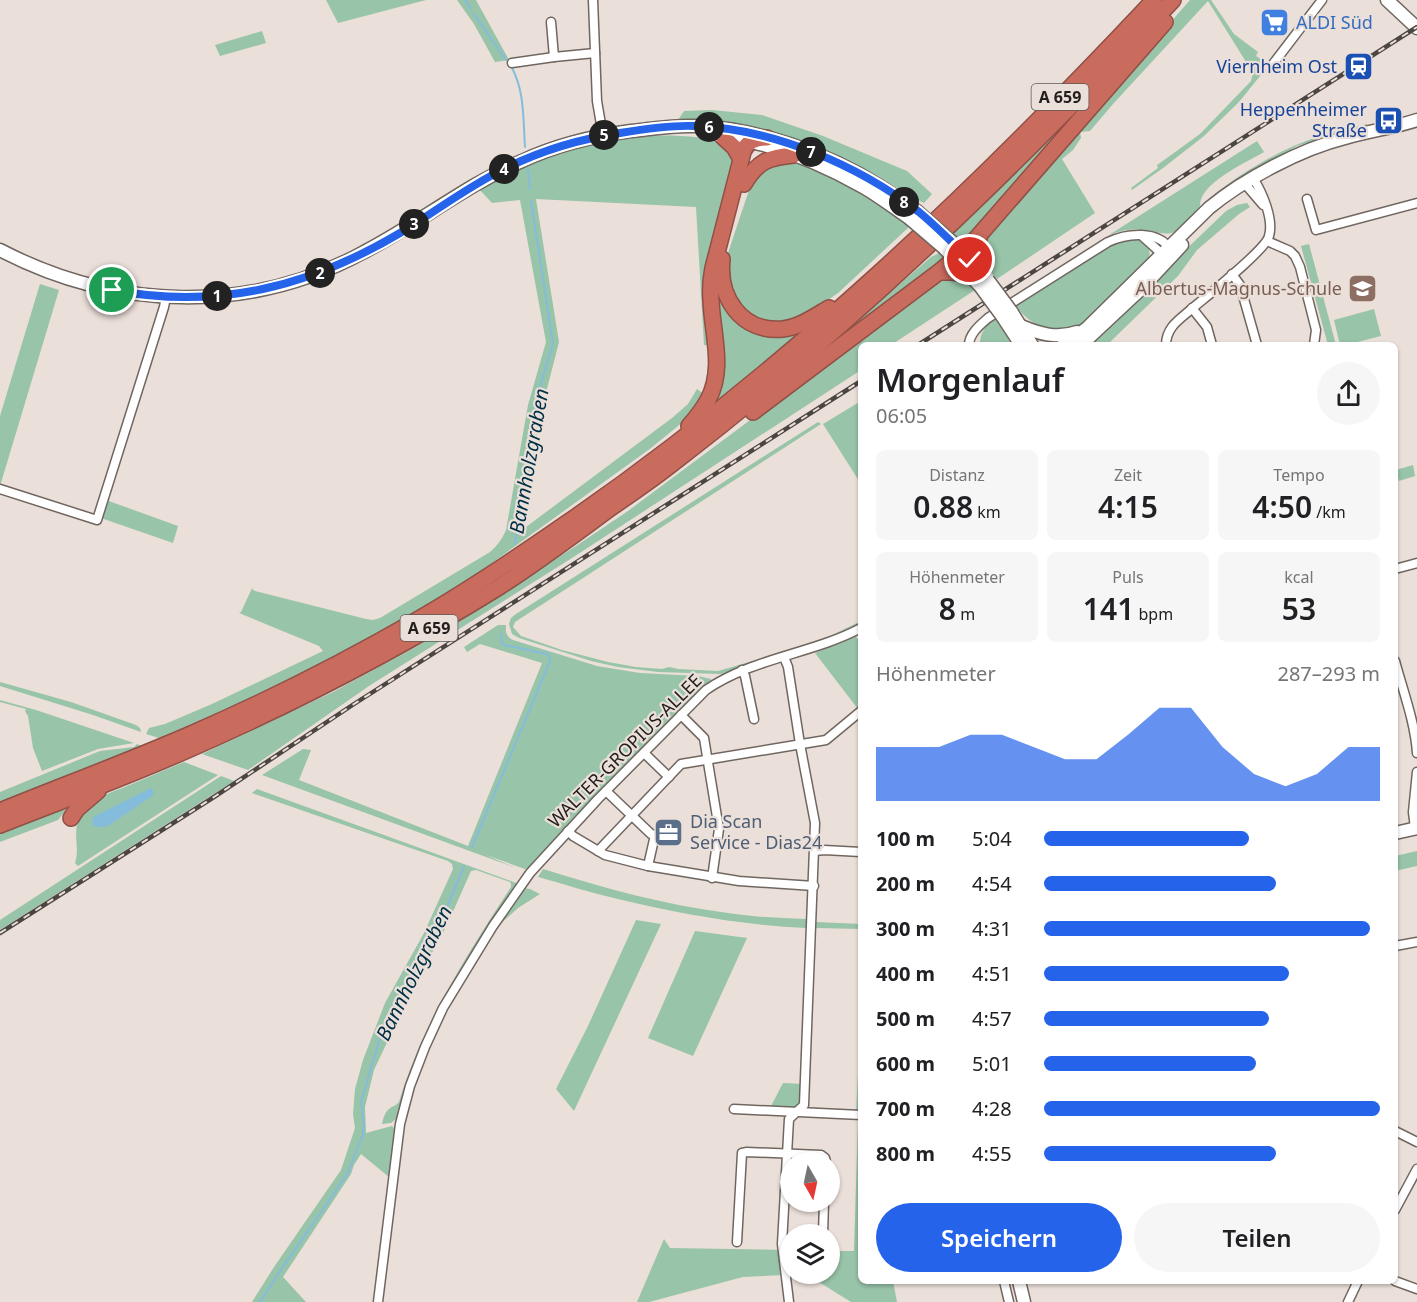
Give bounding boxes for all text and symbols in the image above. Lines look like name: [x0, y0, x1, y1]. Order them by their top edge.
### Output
supermarket icon: ALDI Süd: [1259, 7, 1291, 39]
place label: ALDI Süd: [1296, 10, 1373, 34]
station icon: Viernheim Ost: [1342, 51, 1374, 83]
place label: Viernheim Ost: [1216, 54, 1337, 78]
road number: A 659: [1032, 84, 1088, 110]
place label: Heppenheimer Straße: [1240, 97, 1368, 142]
bus stop icon: Heppenheimer Straße: [1372, 104, 1404, 136]
pin: 6: [694, 112, 724, 142]
text: 6: [704, 116, 714, 138]
pin: 5: [589, 120, 619, 150]
text: 5: [599, 124, 609, 146]
pin: 7: [796, 137, 826, 167]
text: 7: [806, 141, 816, 163]
pin: 4: [489, 154, 519, 184]
text: 4: [499, 158, 509, 180]
pin: 8: [889, 187, 919, 217]
text: 8: [899, 191, 909, 213]
pin: 3: [399, 209, 429, 239]
text: 3: [409, 213, 419, 235]
pin: [944, 234, 995, 285]
icon: check: [953, 243, 986, 276]
pin: 2: [305, 258, 335, 288]
text: 2: [315, 262, 325, 284]
pin: [86, 264, 137, 315]
icon: arrive: [95, 273, 128, 306]
school or university icon: Albertus-Magnus-Schule: [1347, 273, 1379, 305]
place label: Albertus-Magnus-Schule: [1135, 276, 1342, 300]
pin: 1: [202, 281, 232, 311]
text: 1: [212, 285, 222, 307]
text: Morgenlauf: [876, 357, 1064, 402]
button: share: [1317, 362, 1380, 425]
water label: Bannholzgraben: [502, 386, 555, 536]
text: 06:05: [876, 402, 927, 429]
text: Distanz: [929, 464, 985, 486]
text: Zeit: [1114, 464, 1142, 486]
text: Tempo: [1273, 464, 1325, 486]
text: 0.88: [913, 486, 973, 527]
text: 4:15: [1098, 486, 1158, 527]
text: 4:50: [1252, 486, 1312, 527]
text: km: [973, 501, 1001, 523]
text: /km: [1312, 501, 1346, 523]
text: Höhenmeter: [909, 566, 1005, 588]
text: Puls: [1112, 566, 1144, 588]
text: kcal: [1284, 566, 1314, 588]
text: 8: [939, 588, 956, 629]
text: 141: [1083, 588, 1134, 629]
text: 53: [1282, 588, 1316, 629]
text: m: [956, 603, 975, 625]
text: bpm: [1134, 603, 1173, 625]
road number: A 659: [400, 615, 458, 641]
text: Höhenmeter: [876, 660, 996, 687]
text: 287–293 m: [1277, 660, 1380, 687]
street label: WALTER-GROPIUS-ALLEE: [542, 668, 706, 832]
place label: Dia Scan Service - Dias24: [690, 809, 822, 854]
office icon: Dia Scan Service - Dias24: [653, 816, 685, 848]
text: 100 m: [876, 825, 935, 852]
text: 5:04: [972, 825, 1012, 852]
text: 200 m: [876, 870, 935, 897]
text: 4:54: [972, 870, 1012, 897]
water label: Bannholzgraben: [369, 901, 458, 1045]
text: 300 m: [876, 915, 935, 942]
text: 4:31: [972, 915, 1012, 942]
text: 400 m: [876, 960, 935, 987]
text: 4:51: [972, 960, 1012, 987]
text: 500 m: [876, 1005, 935, 1032]
text: 4:57: [972, 1005, 1012, 1032]
text: 600 m: [876, 1050, 935, 1077]
text: 5:01: [972, 1050, 1012, 1077]
text: 700 m: [876, 1095, 935, 1122]
text: 4:28: [972, 1095, 1012, 1122]
text: 800 m: [876, 1140, 935, 1167]
text: 4:55: [972, 1140, 1012, 1167]
north arrow: [780, 1152, 840, 1212]
map controls: [780, 1152, 840, 1284]
button: Speichern: [876, 1203, 1122, 1272]
button: Teilen: [1134, 1203, 1380, 1272]
button: layers: [780, 1224, 840, 1284]

